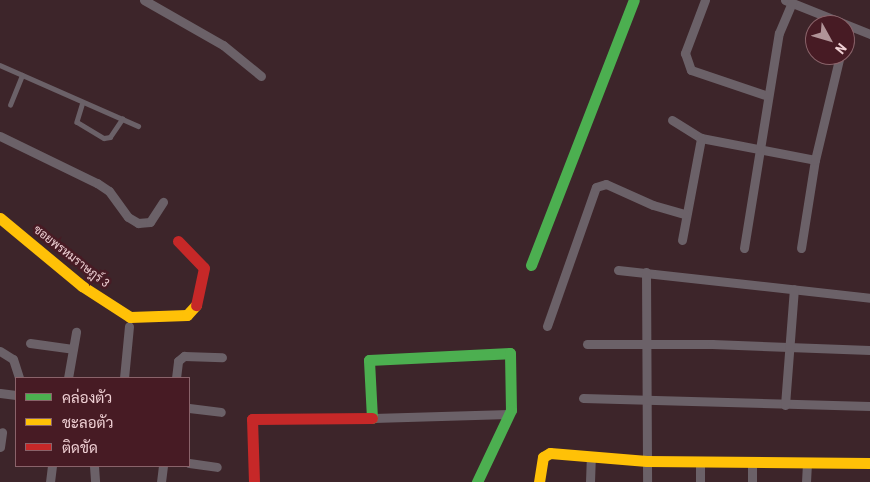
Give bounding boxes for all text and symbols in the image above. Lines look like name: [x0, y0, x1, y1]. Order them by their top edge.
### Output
north arrow: [805, 15, 855, 65]
text: N: [832, 40, 850, 57]
street label: ซอยพรหมราษฎร์ 3: [30, 223, 112, 291]
legend: [15, 377, 190, 467]
text: คล่องตัว: [62, 389, 112, 407]
text: ชะลอตัว: [62, 414, 113, 432]
text: ติดขัด: [62, 439, 98, 457]

